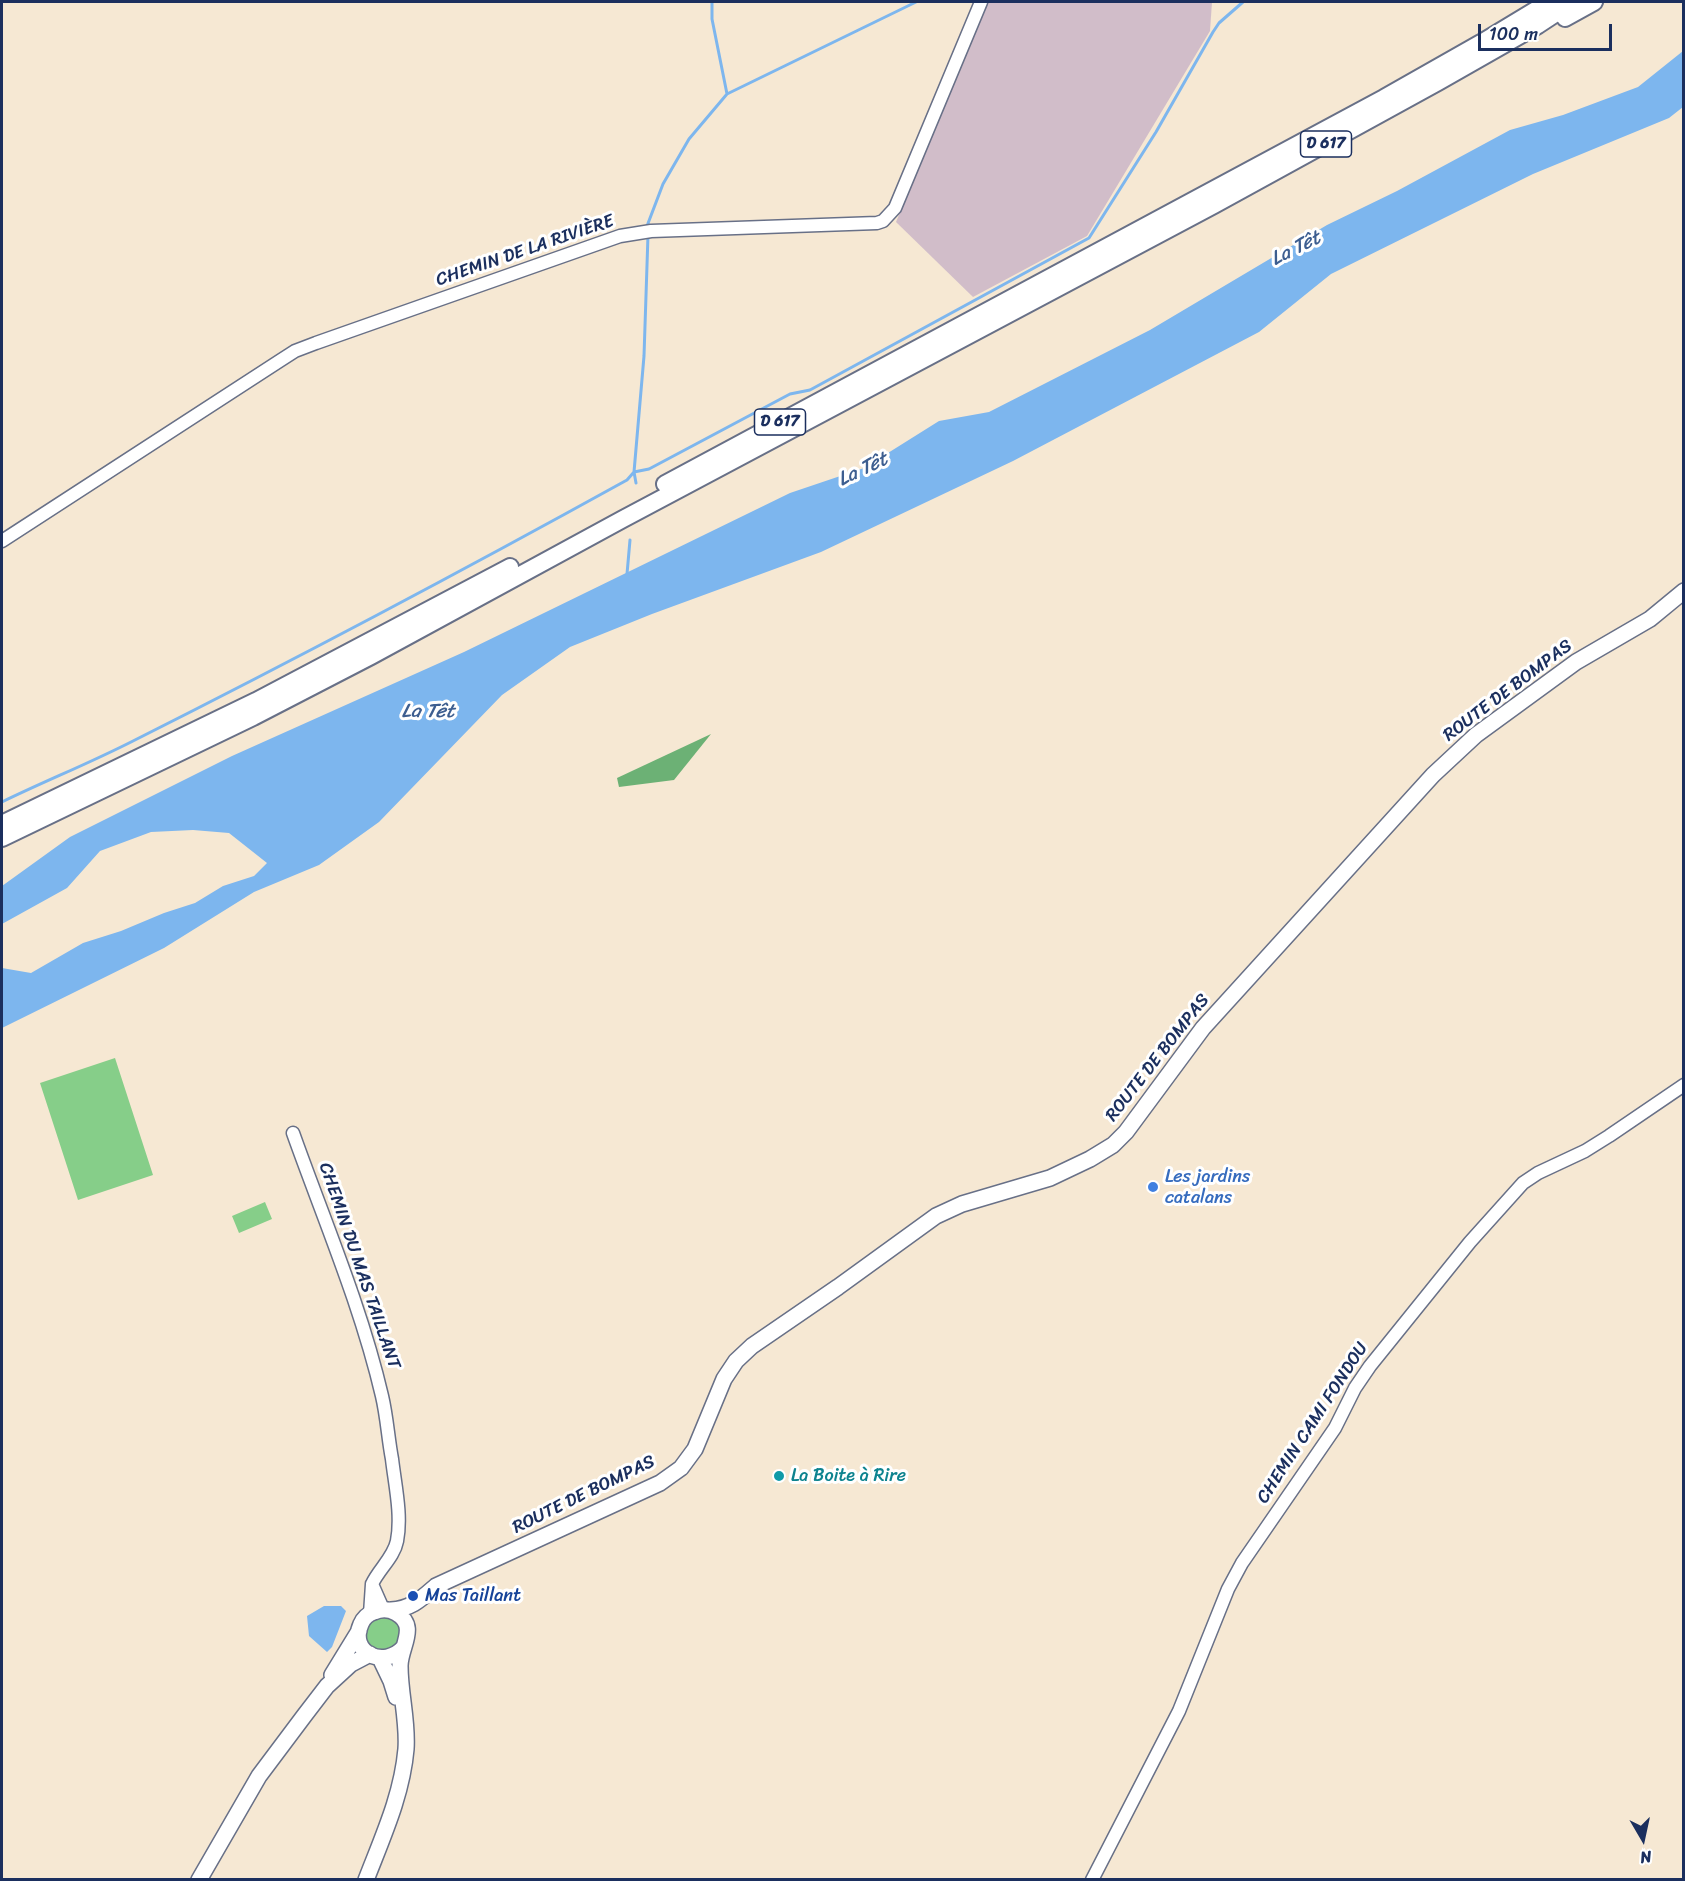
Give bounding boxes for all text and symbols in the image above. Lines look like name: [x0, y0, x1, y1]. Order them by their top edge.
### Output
scale bar: [1481, 12, 1614, 50]
text: 100 m: [1489, 18, 1538, 50]
road number: D 617: [1300, 131, 1352, 157]
street label: CHEMIN DE LA RIVIÈRE: [433, 210, 617, 292]
water label: La Têt: [1267, 226, 1325, 272]
road number: D 617: [754, 409, 806, 435]
water label: La Têt: [834, 448, 892, 492]
street label: ROUTE DE BOMPAS: [1439, 636, 1577, 746]
water label: La Têt: [402, 700, 454, 724]
street label: ROUTE DE BOMPAS: [1102, 990, 1214, 1126]
street label: CHEMIN DU MAS TAILLANT: [314, 1160, 404, 1372]
place label: Les jardins catalans: [1165, 1166, 1250, 1208]
marker: Les jardins catalans: [1146, 1180, 1160, 1194]
street label: CHEMIN CAMI FONDOU: [1253, 1338, 1373, 1508]
street label: ROUTE DE BOMPAS: [509, 1451, 659, 1539]
place label: La Boite à Rire: [791, 1465, 906, 1487]
marker: La Boite à Rire: [772, 1469, 786, 1483]
place label: Mas Taillant: [425, 1585, 521, 1607]
marker: Mas Taillant: [406, 1589, 420, 1603]
north arrow: [1613, 1809, 1673, 1869]
text: N: [1638, 1842, 1654, 1872]

